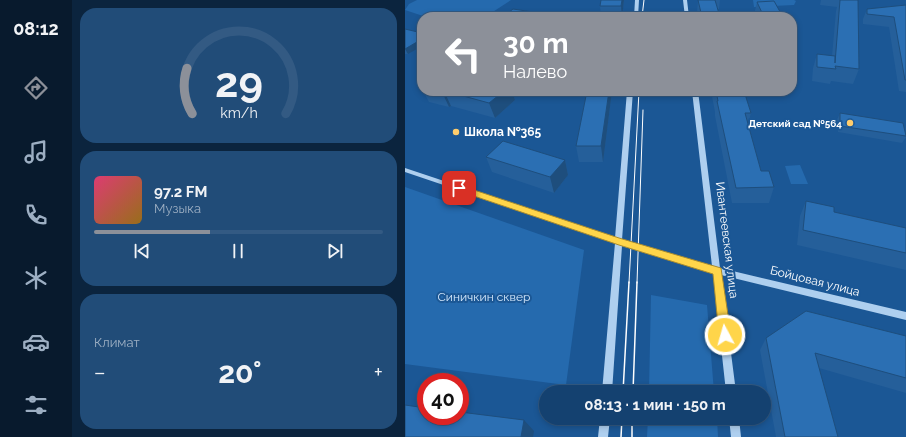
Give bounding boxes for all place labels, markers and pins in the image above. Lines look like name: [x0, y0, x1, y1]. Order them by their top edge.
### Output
place label: Детский сад №564: [748, 118, 842, 129]
marker: Детский сад №564: [845, 118, 855, 128]
place label: Школа №365: [464, 125, 541, 139]
marker: Школа №365: [451, 127, 461, 137]
pin: [442, 171, 476, 205]

